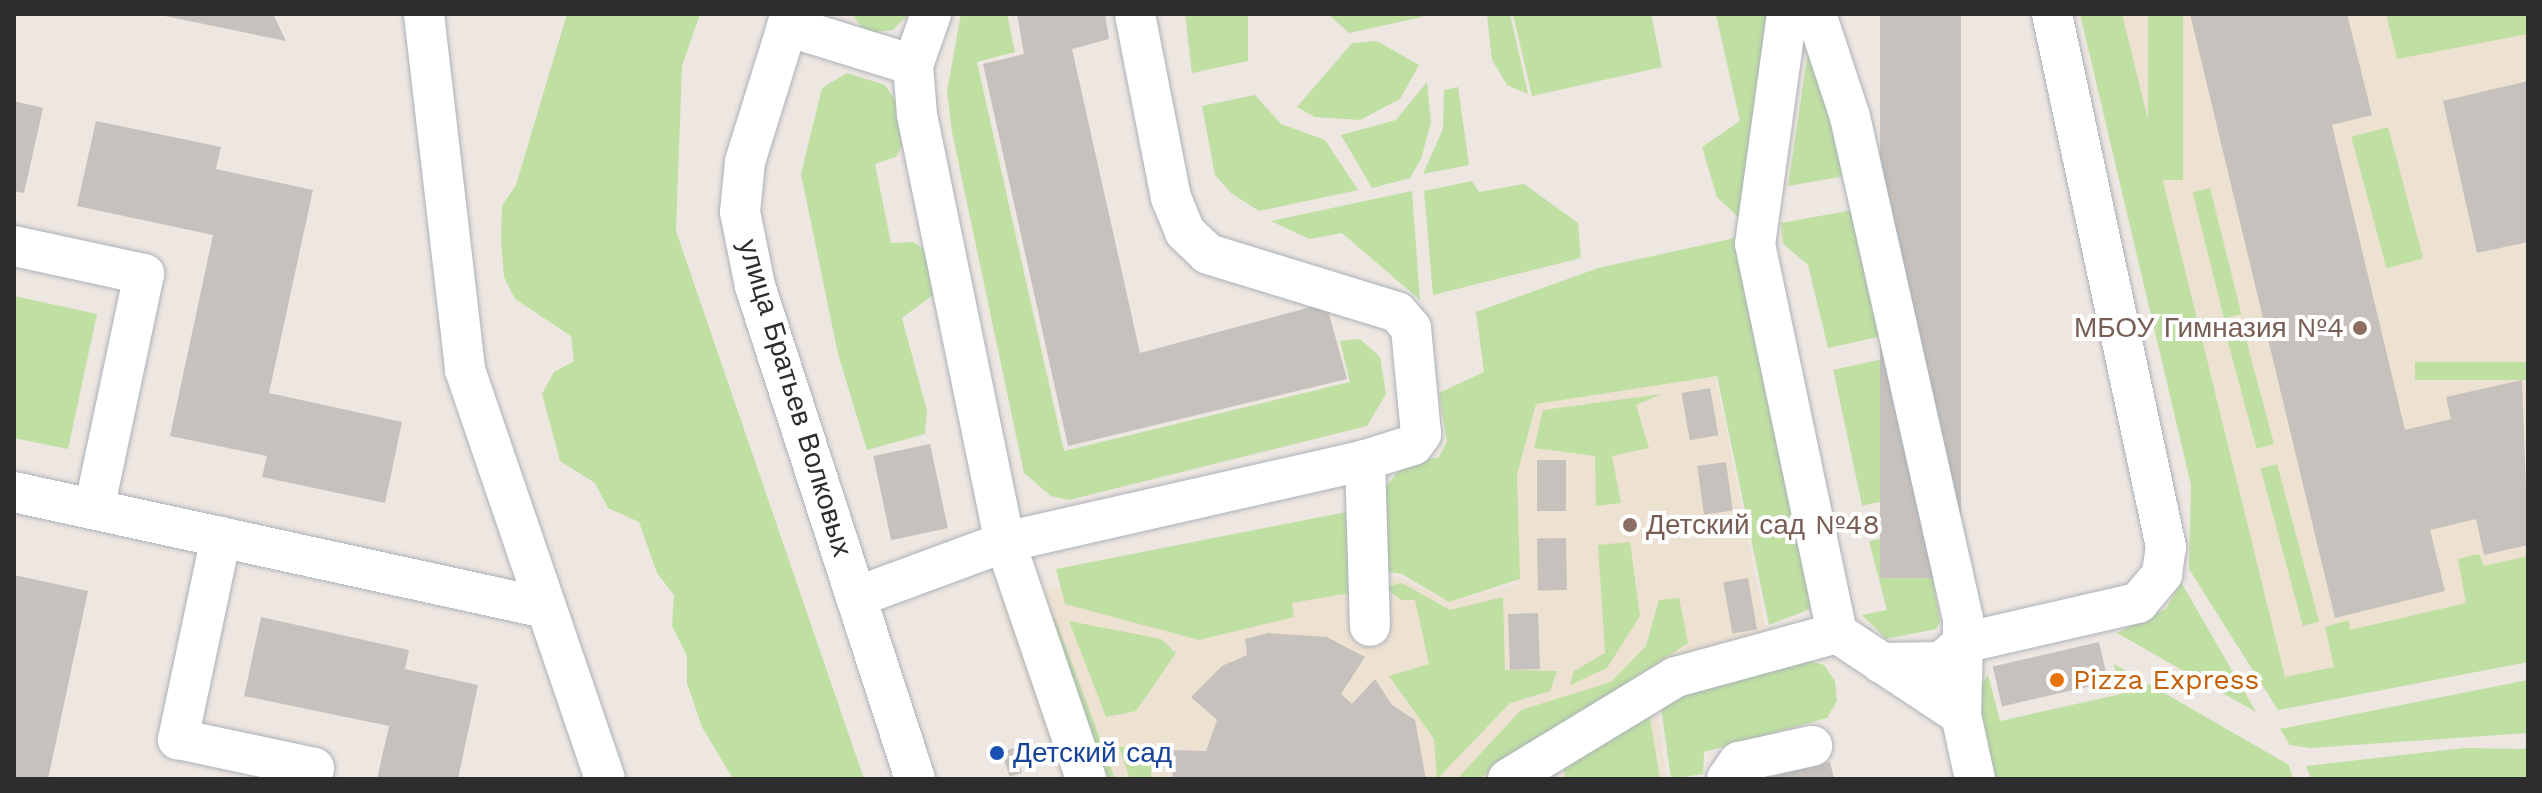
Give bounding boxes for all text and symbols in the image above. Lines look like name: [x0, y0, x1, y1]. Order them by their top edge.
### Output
street label: улица Братьев Волковых: [731, 235, 859, 561]
place label: МБОУ Гимназия №4: [2074, 311, 2344, 345]
marker: МБОУ Гимназия №4: [2351, 319, 2369, 337]
place label: Детский сад №48: [1646, 508, 1880, 542]
marker: Детский сад №48: [1621, 516, 1639, 534]
place label: Pizza Express: [2073, 663, 2260, 697]
marker: Pizza Express: [2048, 671, 2066, 689]
place label: Детский сад: [1013, 736, 1172, 770]
marker: Детский сад: [988, 744, 1006, 762]

